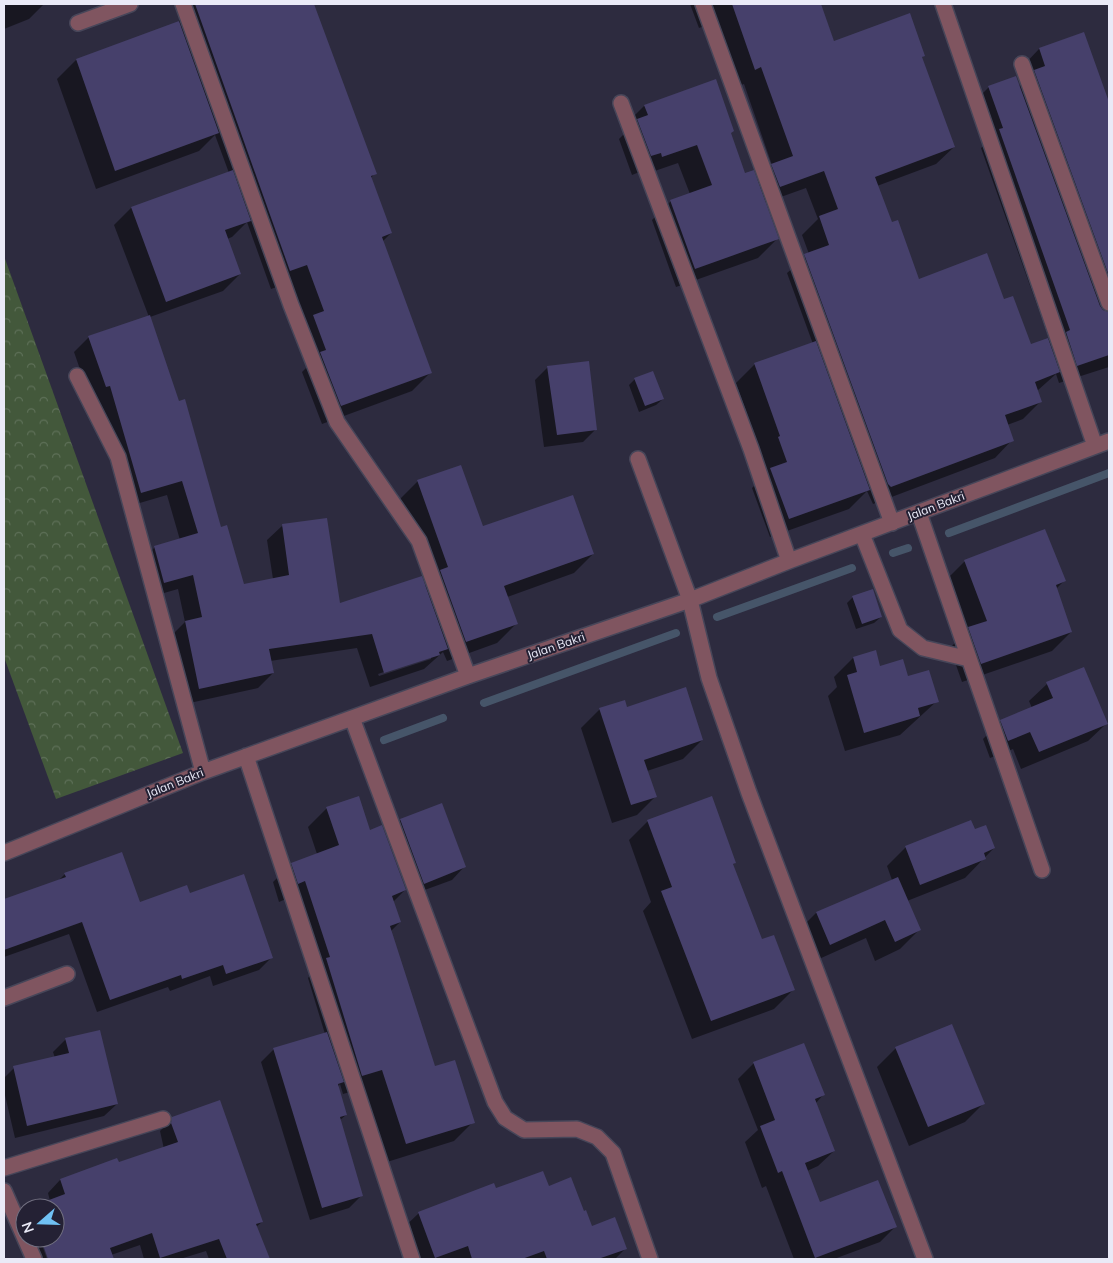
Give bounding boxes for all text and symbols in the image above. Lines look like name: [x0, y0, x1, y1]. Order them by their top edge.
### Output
street label: Jalan Bakri: [905, 488, 967, 523]
street label: Jalan Bakri: [525, 629, 587, 662]
street label: Jalan Bakri: [144, 764, 206, 801]
north arrow: [15, 1198, 65, 1248]
text: N: [18, 1219, 38, 1235]

